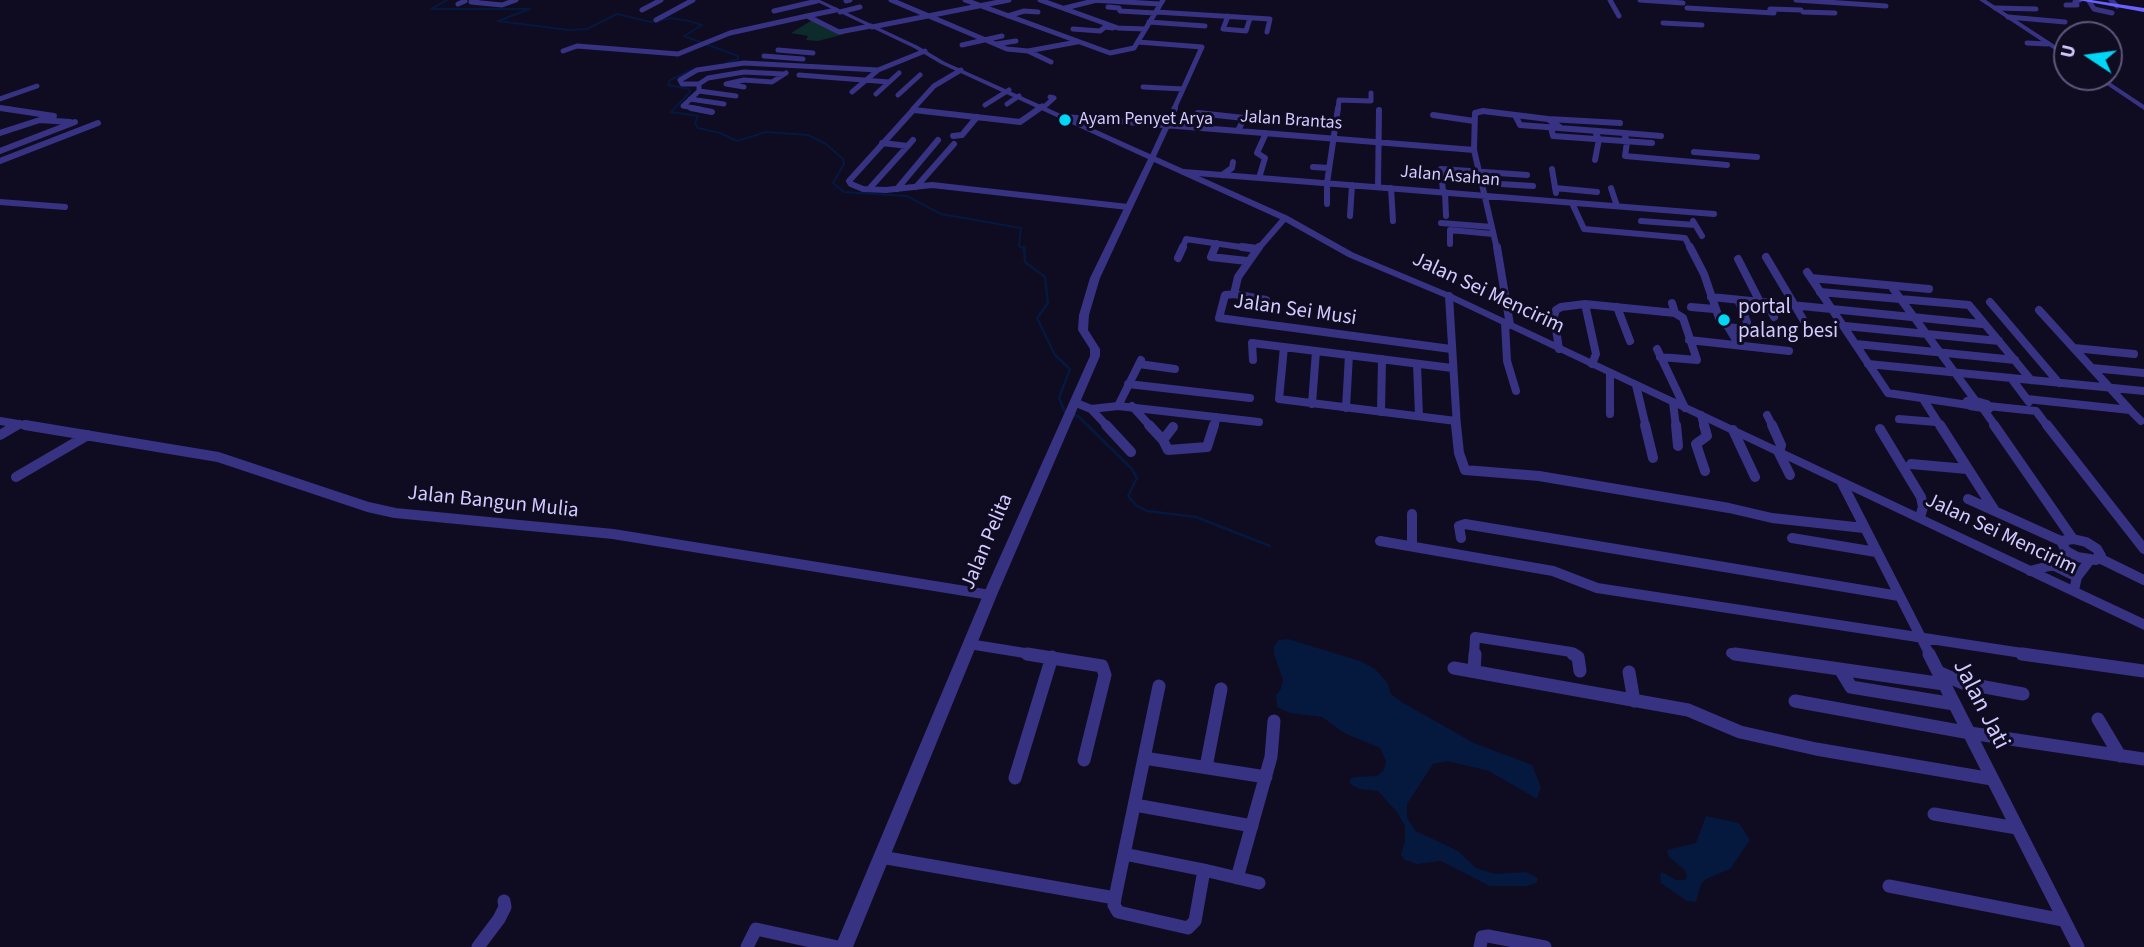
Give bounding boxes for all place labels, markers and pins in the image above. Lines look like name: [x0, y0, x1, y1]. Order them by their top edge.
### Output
place label: Ayam Penyet Arya: [1079, 109, 1213, 131]
marker: Ayam Penyet Arya: [1057, 112, 1073, 128]
place label: portal palang besi: [1738, 295, 1838, 345]
marker: portal palang besi: [1716, 312, 1732, 328]

